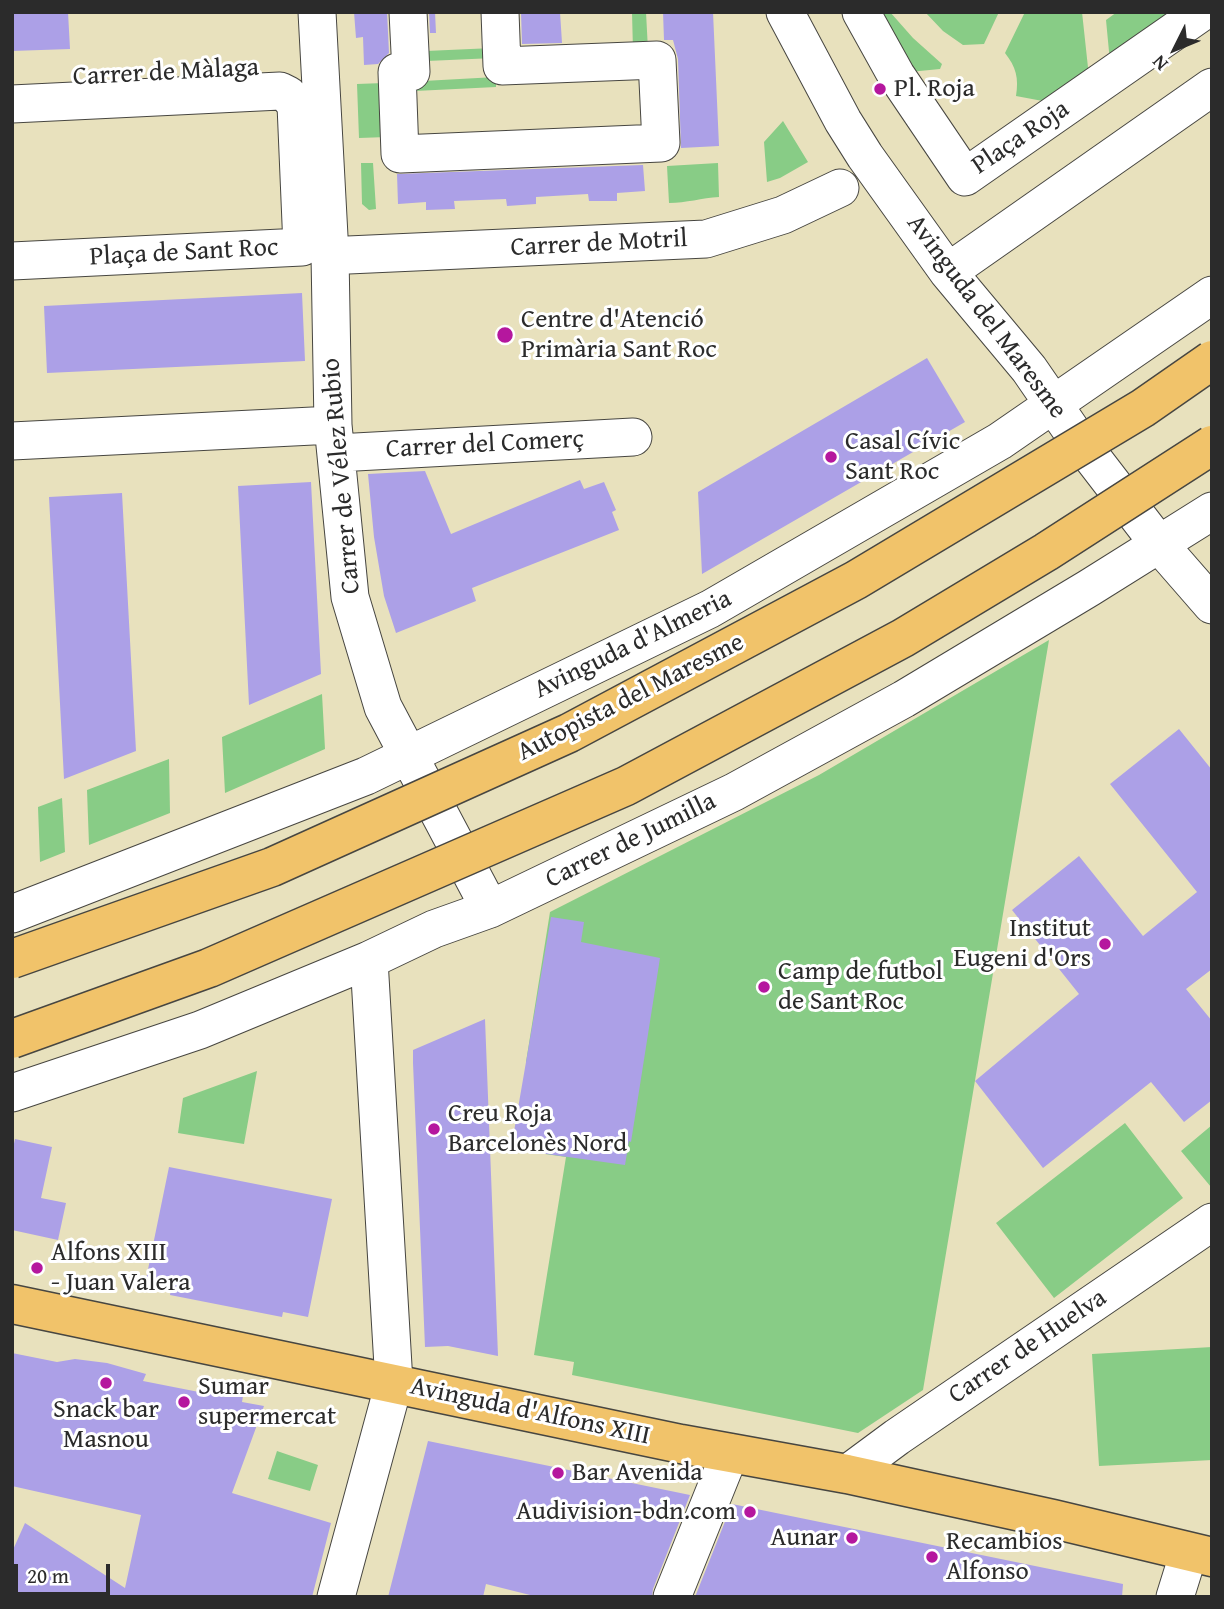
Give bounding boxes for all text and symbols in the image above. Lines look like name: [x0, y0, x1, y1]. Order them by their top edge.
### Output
north arrow: [1140, 14, 1210, 84]
text: N: [1145, 49, 1174, 78]
street label: Carrer de Màlaga: [72, 53, 260, 93]
place label: Pl. Roja: [894, 73, 975, 105]
marker: Pl. Roja: [872, 81, 888, 97]
street label: Plaça Roja: [966, 94, 1076, 182]
street label: Avinguda del Maresme: [899, 209, 1073, 425]
street label: Carrer de Motril: [510, 224, 688, 264]
street label: Plaça de Sant Roc: [89, 232, 279, 274]
place label: Centre d'Atenció Primària Sant Roc: [521, 304, 717, 366]
marker: Centre d'Atenció Primària Sant Roc: [495, 325, 515, 345]
street label: Carrer de Vélez Rubio: [316, 357, 368, 595]
street label: Carrer del Comerç: [385, 424, 585, 466]
place label: Casal Cívic Sant Roc: [845, 426, 960, 488]
marker: Casal Cívic Sant Roc: [823, 449, 839, 465]
street label: Avinguda d'Almeria: [529, 584, 737, 706]
street label: Autopista del Maresme: [512, 627, 750, 769]
street label: Carrer de Jumilla: [541, 786, 721, 896]
place label: Institut Eugeni d'Ors: [954, 913, 1091, 974]
marker: Institut Eugeni d'Ors: [1097, 936, 1113, 952]
place label: Camp de futbol de Sant Roc: [778, 956, 943, 1018]
marker: Camp de futbol de Sant Roc: [756, 979, 772, 995]
place label: Creu Roja Barcelonès Nord: [448, 1098, 627, 1160]
marker: Creu Roja Barcelonès Nord: [426, 1121, 442, 1137]
place label: Alfons XIII - Juan Valera: [51, 1237, 191, 1298]
marker: Alfons XIII - Juan Valera: [29, 1260, 45, 1276]
street label: Carrer de Huelva: [943, 1283, 1113, 1411]
place label: Sumar supermercat: [198, 1371, 336, 1432]
street label: Avinguda d'Alfons XIII: [407, 1371, 653, 1453]
marker: Snack bar Masnou: [98, 1375, 114, 1391]
place label: Snack bar Masnou: [53, 1394, 159, 1456]
marker: Sumar supermercat: [176, 1394, 192, 1410]
place label: Bar Avenida: [572, 1457, 703, 1489]
marker: Bar Avenida: [550, 1465, 566, 1481]
place label: Audivision-bdn.com: [516, 1496, 736, 1528]
marker: Audivision-bdn.com: [742, 1504, 758, 1520]
place label: Aunar: [771, 1522, 838, 1554]
place label: Recambios Alfonso: [946, 1526, 1063, 1588]
marker: Aunar: [844, 1530, 860, 1546]
marker: Recambios Alfonso: [924, 1549, 940, 1565]
scale bar: [18, 1550, 114, 1594]
text: 20 m: [27, 1560, 69, 1591]

